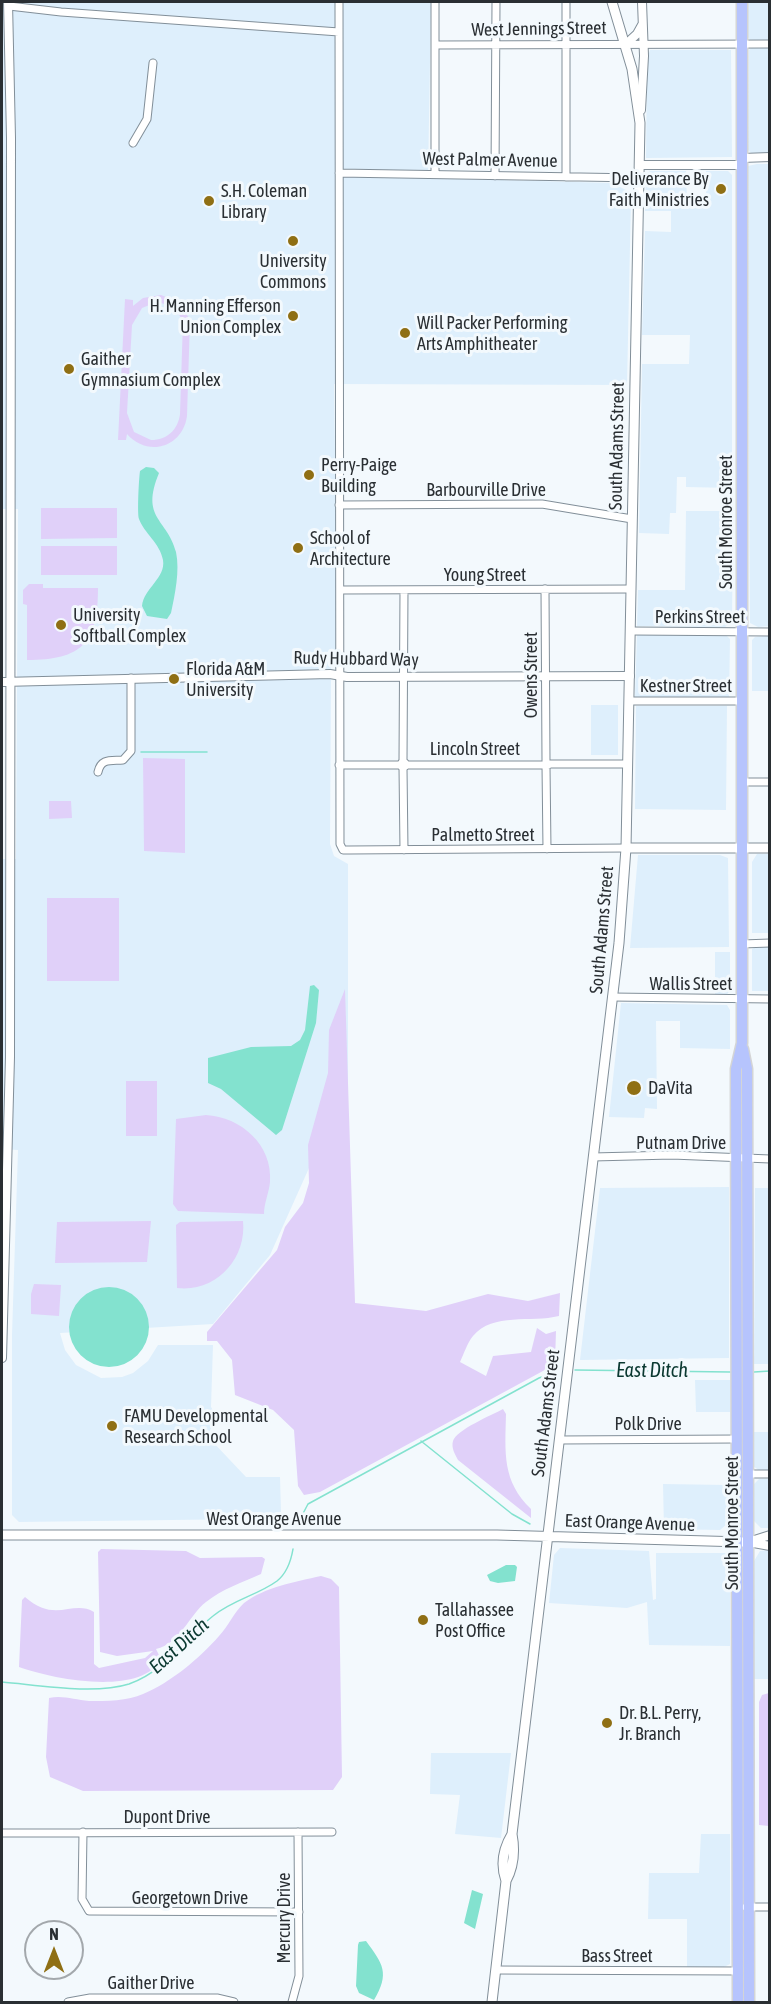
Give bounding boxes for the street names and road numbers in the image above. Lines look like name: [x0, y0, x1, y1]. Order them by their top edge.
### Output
street label: West Jennings Street: [471, 17, 607, 41]
street label: West Palmer Avenue: [422, 148, 558, 172]
street label: South Adams Street: [605, 382, 629, 510]
street label: South Monroe Street: [715, 455, 737, 589]
street label: Barbourville Drive: [426, 479, 546, 501]
street label: Young Street: [444, 564, 526, 586]
street label: Perkins Street: [655, 606, 745, 628]
street label: Owens Street: [520, 632, 542, 718]
street label: Rudy Hubbard Way: [293, 647, 419, 671]
street label: Kestner Street: [640, 675, 732, 697]
street label: Lincoln Street: [430, 738, 520, 760]
street label: Palmetto Street: [431, 824, 535, 846]
street label: South Adams Street: [586, 865, 618, 995]
street label: Wallis Street: [650, 973, 732, 995]
street label: Putnam Drive: [636, 1132, 726, 1154]
street label: South Adams Street: [527, 1348, 565, 1478]
street label: Polk Drive: [614, 1413, 682, 1435]
street label: South Monroe Street: [721, 1456, 743, 1590]
street label: West Orange Avenue: [206, 1508, 342, 1530]
street label: East Orange Avenue: [564, 1510, 696, 1536]
street label: Dupont Drive: [123, 1806, 211, 1828]
street label: Mercury Drive: [273, 1872, 295, 1964]
street label: Georgetown Drive: [132, 1887, 248, 1909]
street label: Bass Street: [581, 1945, 653, 1967]
street label: Gaither Drive: [108, 1972, 194, 1994]

